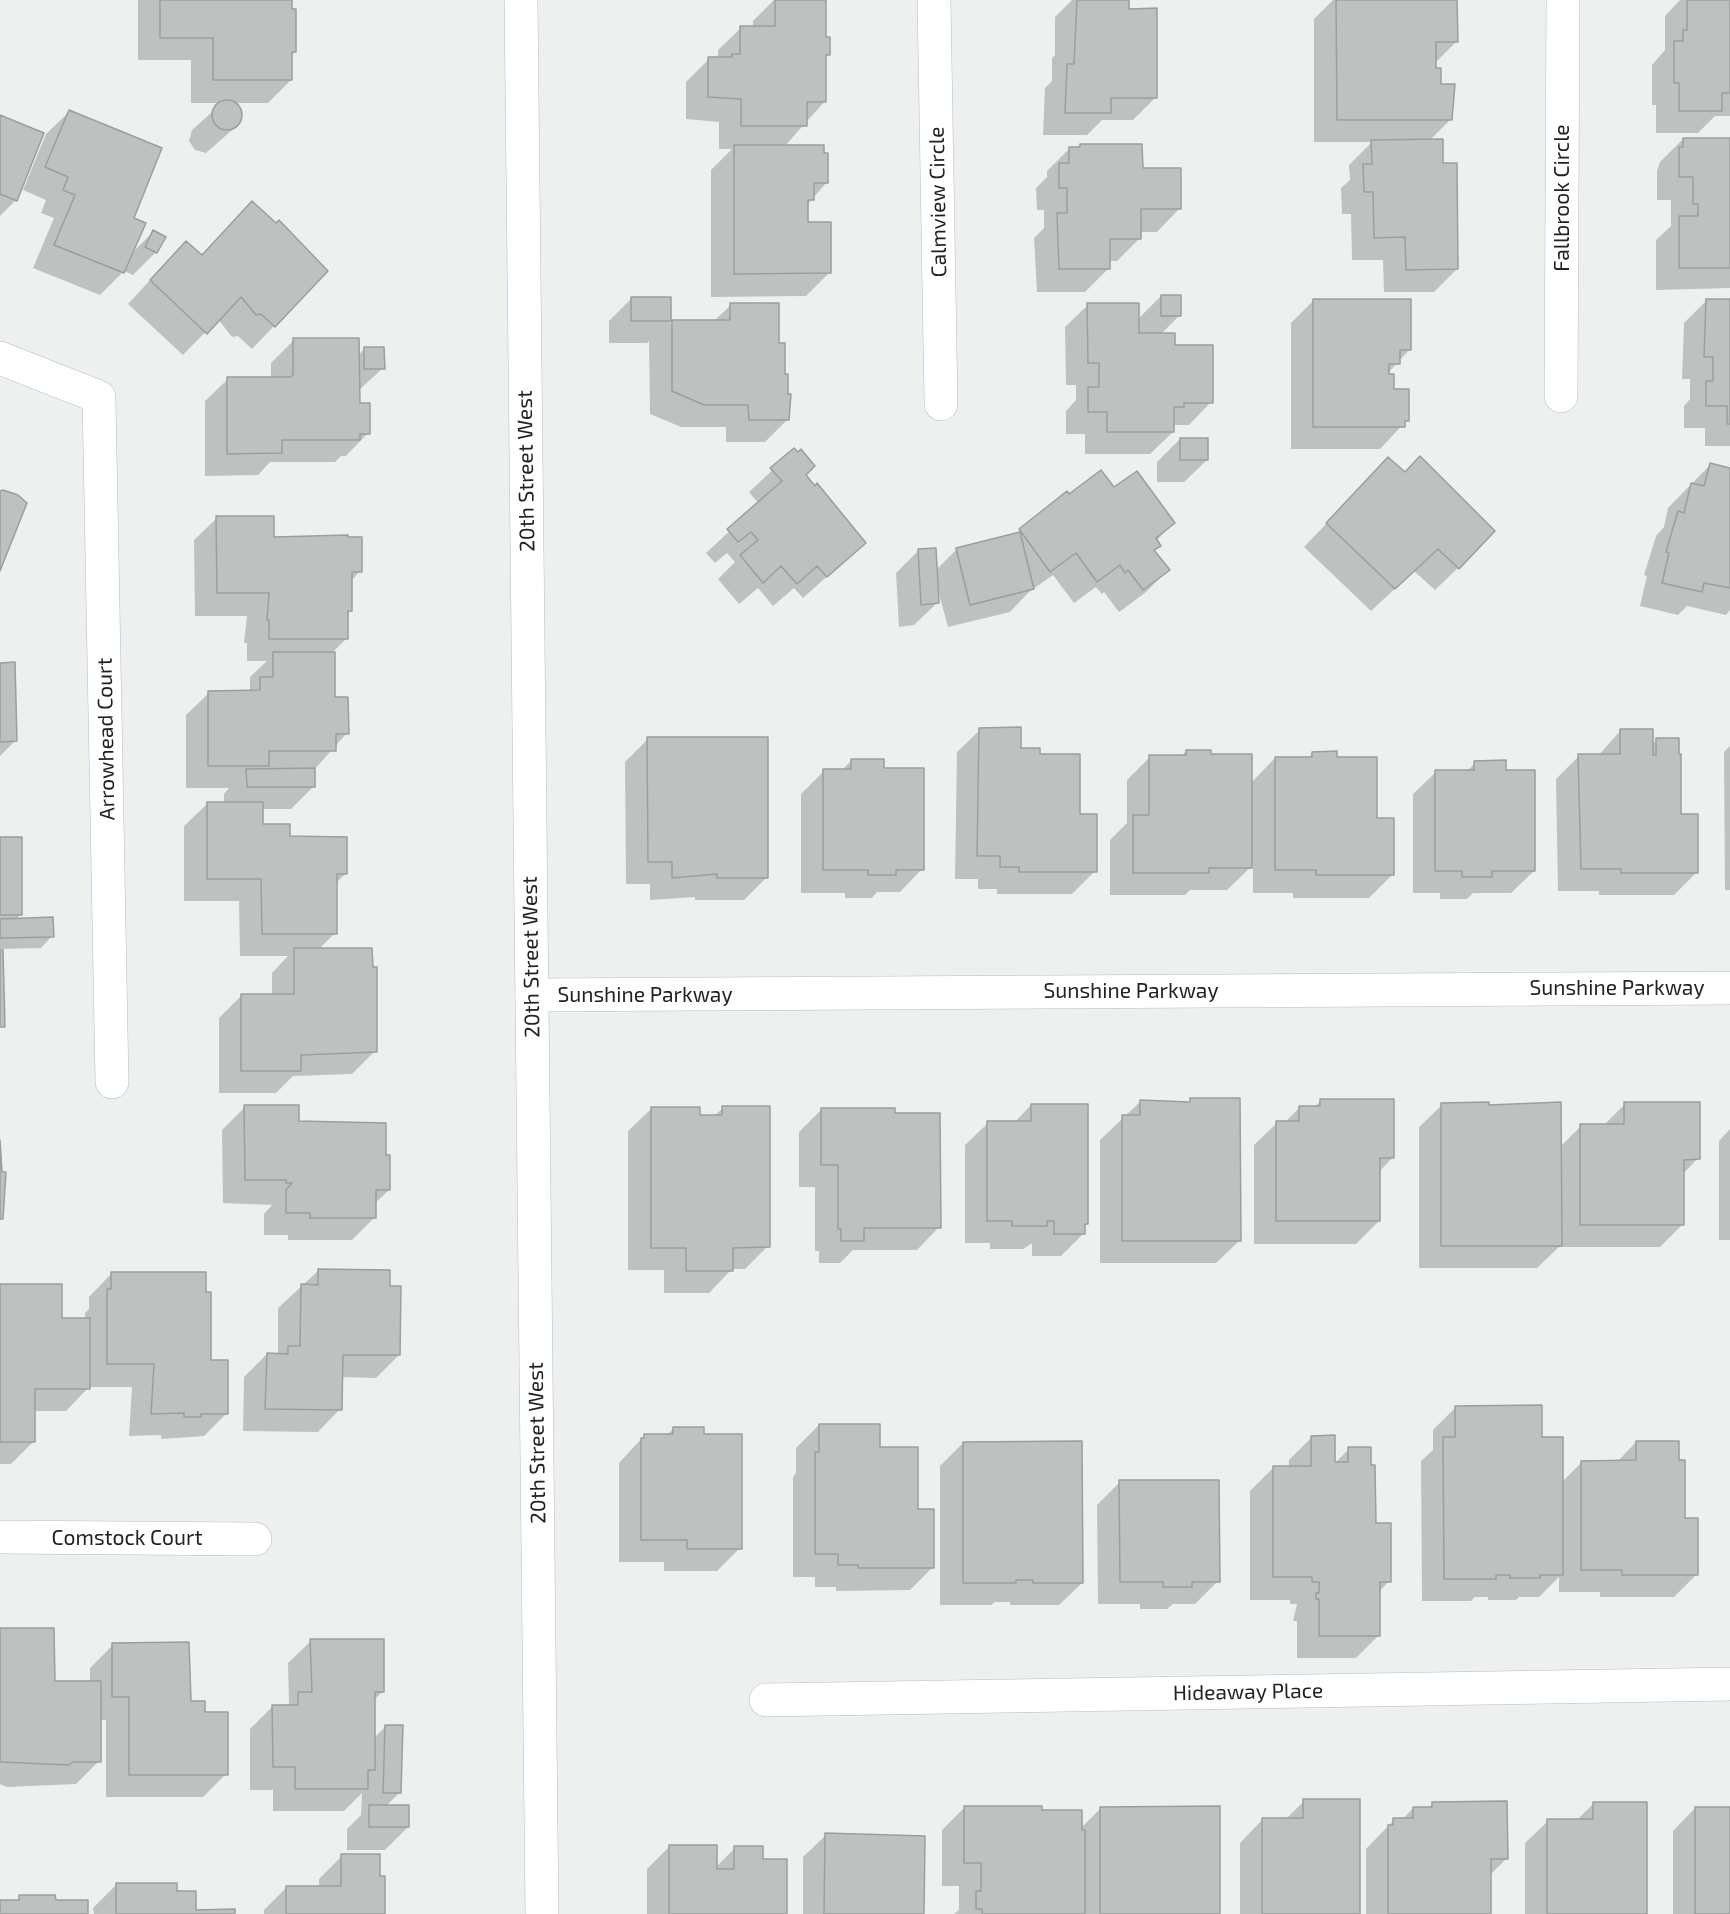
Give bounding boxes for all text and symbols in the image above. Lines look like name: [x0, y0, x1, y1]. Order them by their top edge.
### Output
street label: Fallbrook Circle: [1549, 124, 1575, 272]
street label: Calmview Circle: [924, 126, 952, 278]
street label: 20th Street West: [512, 390, 540, 552]
street label: Arrowhead Court: [92, 657, 120, 821]
street label: 20th Street West: [517, 876, 545, 1038]
street label: Sunshine Parkway: [1529, 975, 1705, 1001]
street label: Sunshine Parkway: [1043, 978, 1219, 1004]
street label: Sunshine Parkway: [557, 982, 733, 1008]
street label: 20th Street West: [523, 1362, 551, 1524]
street label: Comstock Court: [52, 1525, 202, 1551]
street label: Hideaway Place: [1173, 1678, 1323, 1706]

